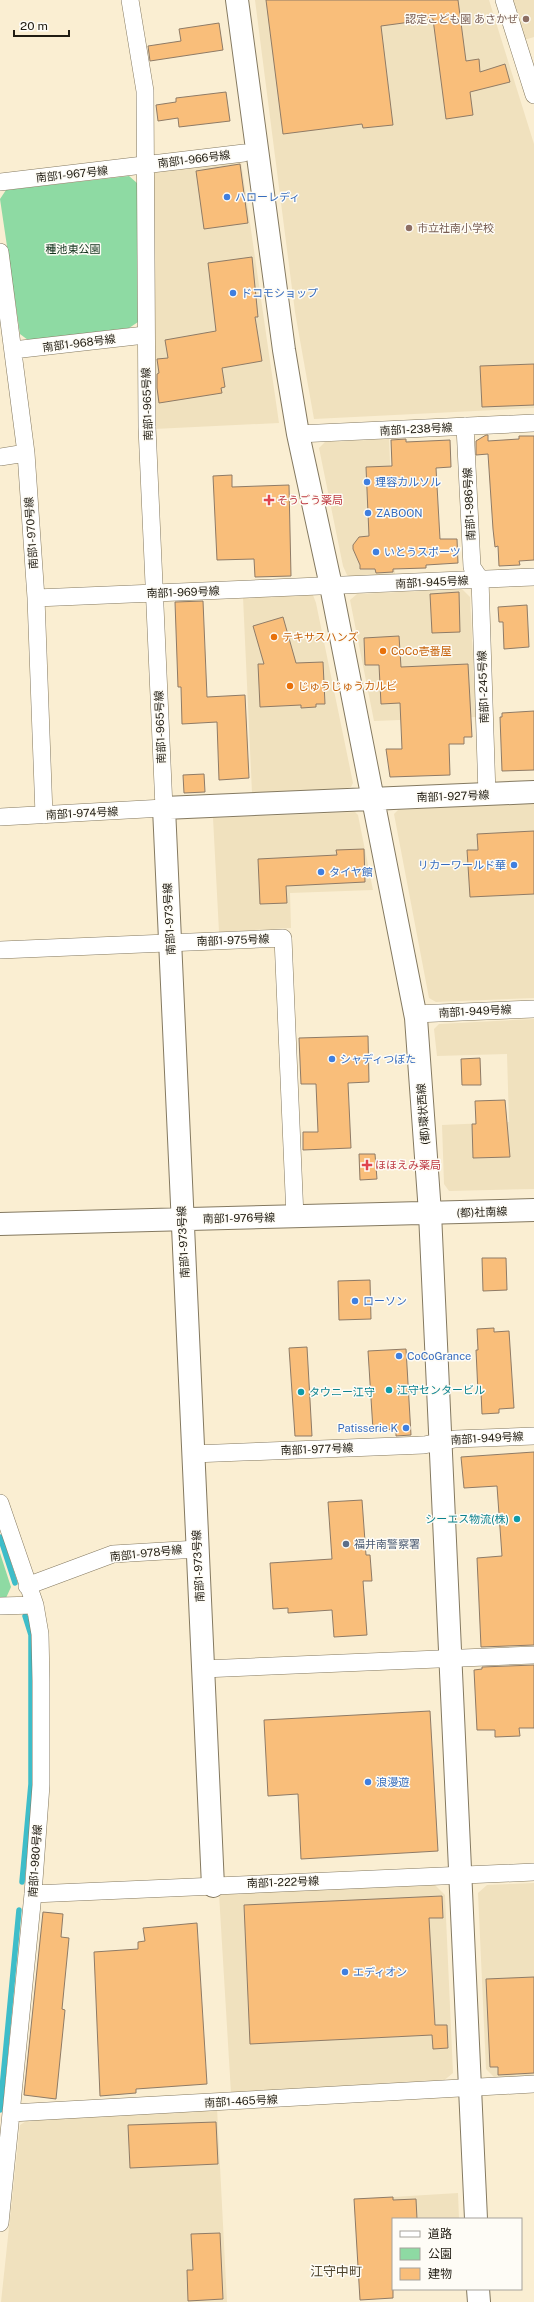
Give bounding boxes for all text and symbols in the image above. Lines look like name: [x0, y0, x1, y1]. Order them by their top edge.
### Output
scale bar: [14, 12, 69, 38]
place label: 認定こども園 あさかぜ: [405, 13, 518, 25]
marker: 認定こども園 あさかぜ: [521, 14, 531, 24]
text: 20 m: [20, 19, 48, 33]
street label: 南部1-966号線: [157, 149, 231, 169]
street label: 南部1-967号線: [35, 164, 109, 184]
place label: ハローレディ: [235, 191, 300, 203]
marker: ハローレディ: [222, 192, 232, 202]
place label: 市立社南小学校: [417, 222, 494, 234]
marker: 市立社南小学校: [404, 223, 414, 233]
park label: 種池東公園: [46, 243, 101, 255]
place label: ドコモショップ: [241, 287, 318, 299]
marker: ドコモショップ: [228, 288, 238, 298]
street label: 南部1-968号線: [42, 333, 116, 353]
street label: 南部1-965号線: [140, 367, 154, 441]
street label: 南部1-238号線: [379, 421, 453, 437]
street label: 南部1-986号線: [461, 467, 477, 541]
place label: 理容カルソル: [375, 476, 441, 488]
marker: 理容カルソル: [362, 477, 372, 487]
place label: そうごう薬局: [277, 494, 343, 506]
marker: そうごう薬局: [264, 495, 274, 505]
street label: 南部1-970号線: [22, 496, 40, 570]
place label: ZABOON: [376, 507, 423, 519]
marker: ZABOON: [363, 508, 373, 518]
place label: いとうスポーツ: [384, 546, 461, 558]
marker: いとうスポーツ: [371, 547, 381, 557]
street label: 南部1-945号線: [395, 574, 469, 590]
street label: 南部1-969号線: [146, 585, 220, 599]
place label: テキサスハンズ: [282, 631, 359, 643]
marker: テキサスハンズ: [269, 632, 279, 642]
place label: CoCo壱番屋: [391, 645, 452, 657]
marker: CoCo壱番屋: [378, 646, 388, 656]
street label: 南部1-245号線: [476, 650, 490, 724]
place label: じゅうじゅうカルビ: [298, 680, 397, 692]
marker: じゅうじゅうカルビ: [285, 681, 295, 691]
street label: 南部1-965号線: [153, 690, 167, 764]
street label: 南部1-927号線: [416, 789, 490, 803]
street label: 南部1-974号線: [45, 805, 119, 821]
place label: リカーワールド華: [418, 859, 506, 871]
marker: リカーワールド華: [509, 860, 519, 870]
place label: タイヤ館: [329, 866, 373, 878]
marker: タイヤ館: [316, 867, 326, 877]
street label: 南部1-973号線: [161, 882, 177, 956]
street label: 南部1-975号線: [196, 933, 270, 947]
street label: 南部1-949号線: [438, 1003, 512, 1019]
place label: シャディつぼた: [340, 1053, 416, 1065]
marker: シャディつぼた: [327, 1054, 337, 1064]
street label: (都)環状西線: [415, 1083, 431, 1145]
place label: ほほえみ薬局: [375, 1159, 441, 1171]
marker: ほほえみ薬局: [362, 1160, 372, 1170]
street label: 南部1-973号線: [175, 1205, 191, 1279]
street label: (都)社南線: [456, 1205, 508, 1219]
street label: 南部1-976号線: [203, 1211, 275, 1225]
place label: ローソン: [363, 1295, 407, 1307]
marker: ローソン: [350, 1296, 360, 1306]
place label: CoCoGrance: [407, 1350, 471, 1362]
marker: CoCoGrance: [394, 1351, 404, 1361]
place label: 江守センタービル: [397, 1384, 485, 1396]
marker: 江守センタービル: [384, 1385, 394, 1395]
place label: タウニー江守: [309, 1386, 375, 1398]
marker: タウニー江守: [296, 1387, 306, 1397]
place label: Patisserie K: [338, 1422, 398, 1434]
marker: Patisserie K: [401, 1423, 411, 1433]
street label: 南部1-949号線: [450, 1430, 524, 1446]
street label: 南部1-977号線: [280, 1442, 354, 1456]
place label: シーエス物流(株): [425, 1513, 509, 1525]
marker: シーエス物流(株): [512, 1514, 522, 1524]
street label: 南部1-973号線: [190, 1529, 206, 1603]
place label: 福井南警察署: [354, 1538, 420, 1550]
marker: 福井南警察署: [341, 1539, 351, 1549]
street label: 南部1-978号線: [109, 1543, 183, 1563]
place label: 浪漫遊: [376, 1776, 409, 1788]
marker: 浪漫遊: [363, 1777, 373, 1787]
street label: 南部1-980号線: [26, 1824, 44, 1898]
street label: 南部1-222号線: [247, 1875, 319, 1889]
place label: エディオン: [353, 1966, 407, 1978]
marker: エディオン: [340, 1967, 350, 1977]
street label: 南部1-465号線: [204, 2093, 278, 2109]
legend: [392, 2218, 522, 2290]
text: 道路: [428, 2227, 452, 2241]
text: 公園: [428, 2247, 452, 2261]
district label: 江守中町: [310, 2264, 362, 2279]
text: 建物: [428, 2267, 452, 2281]

